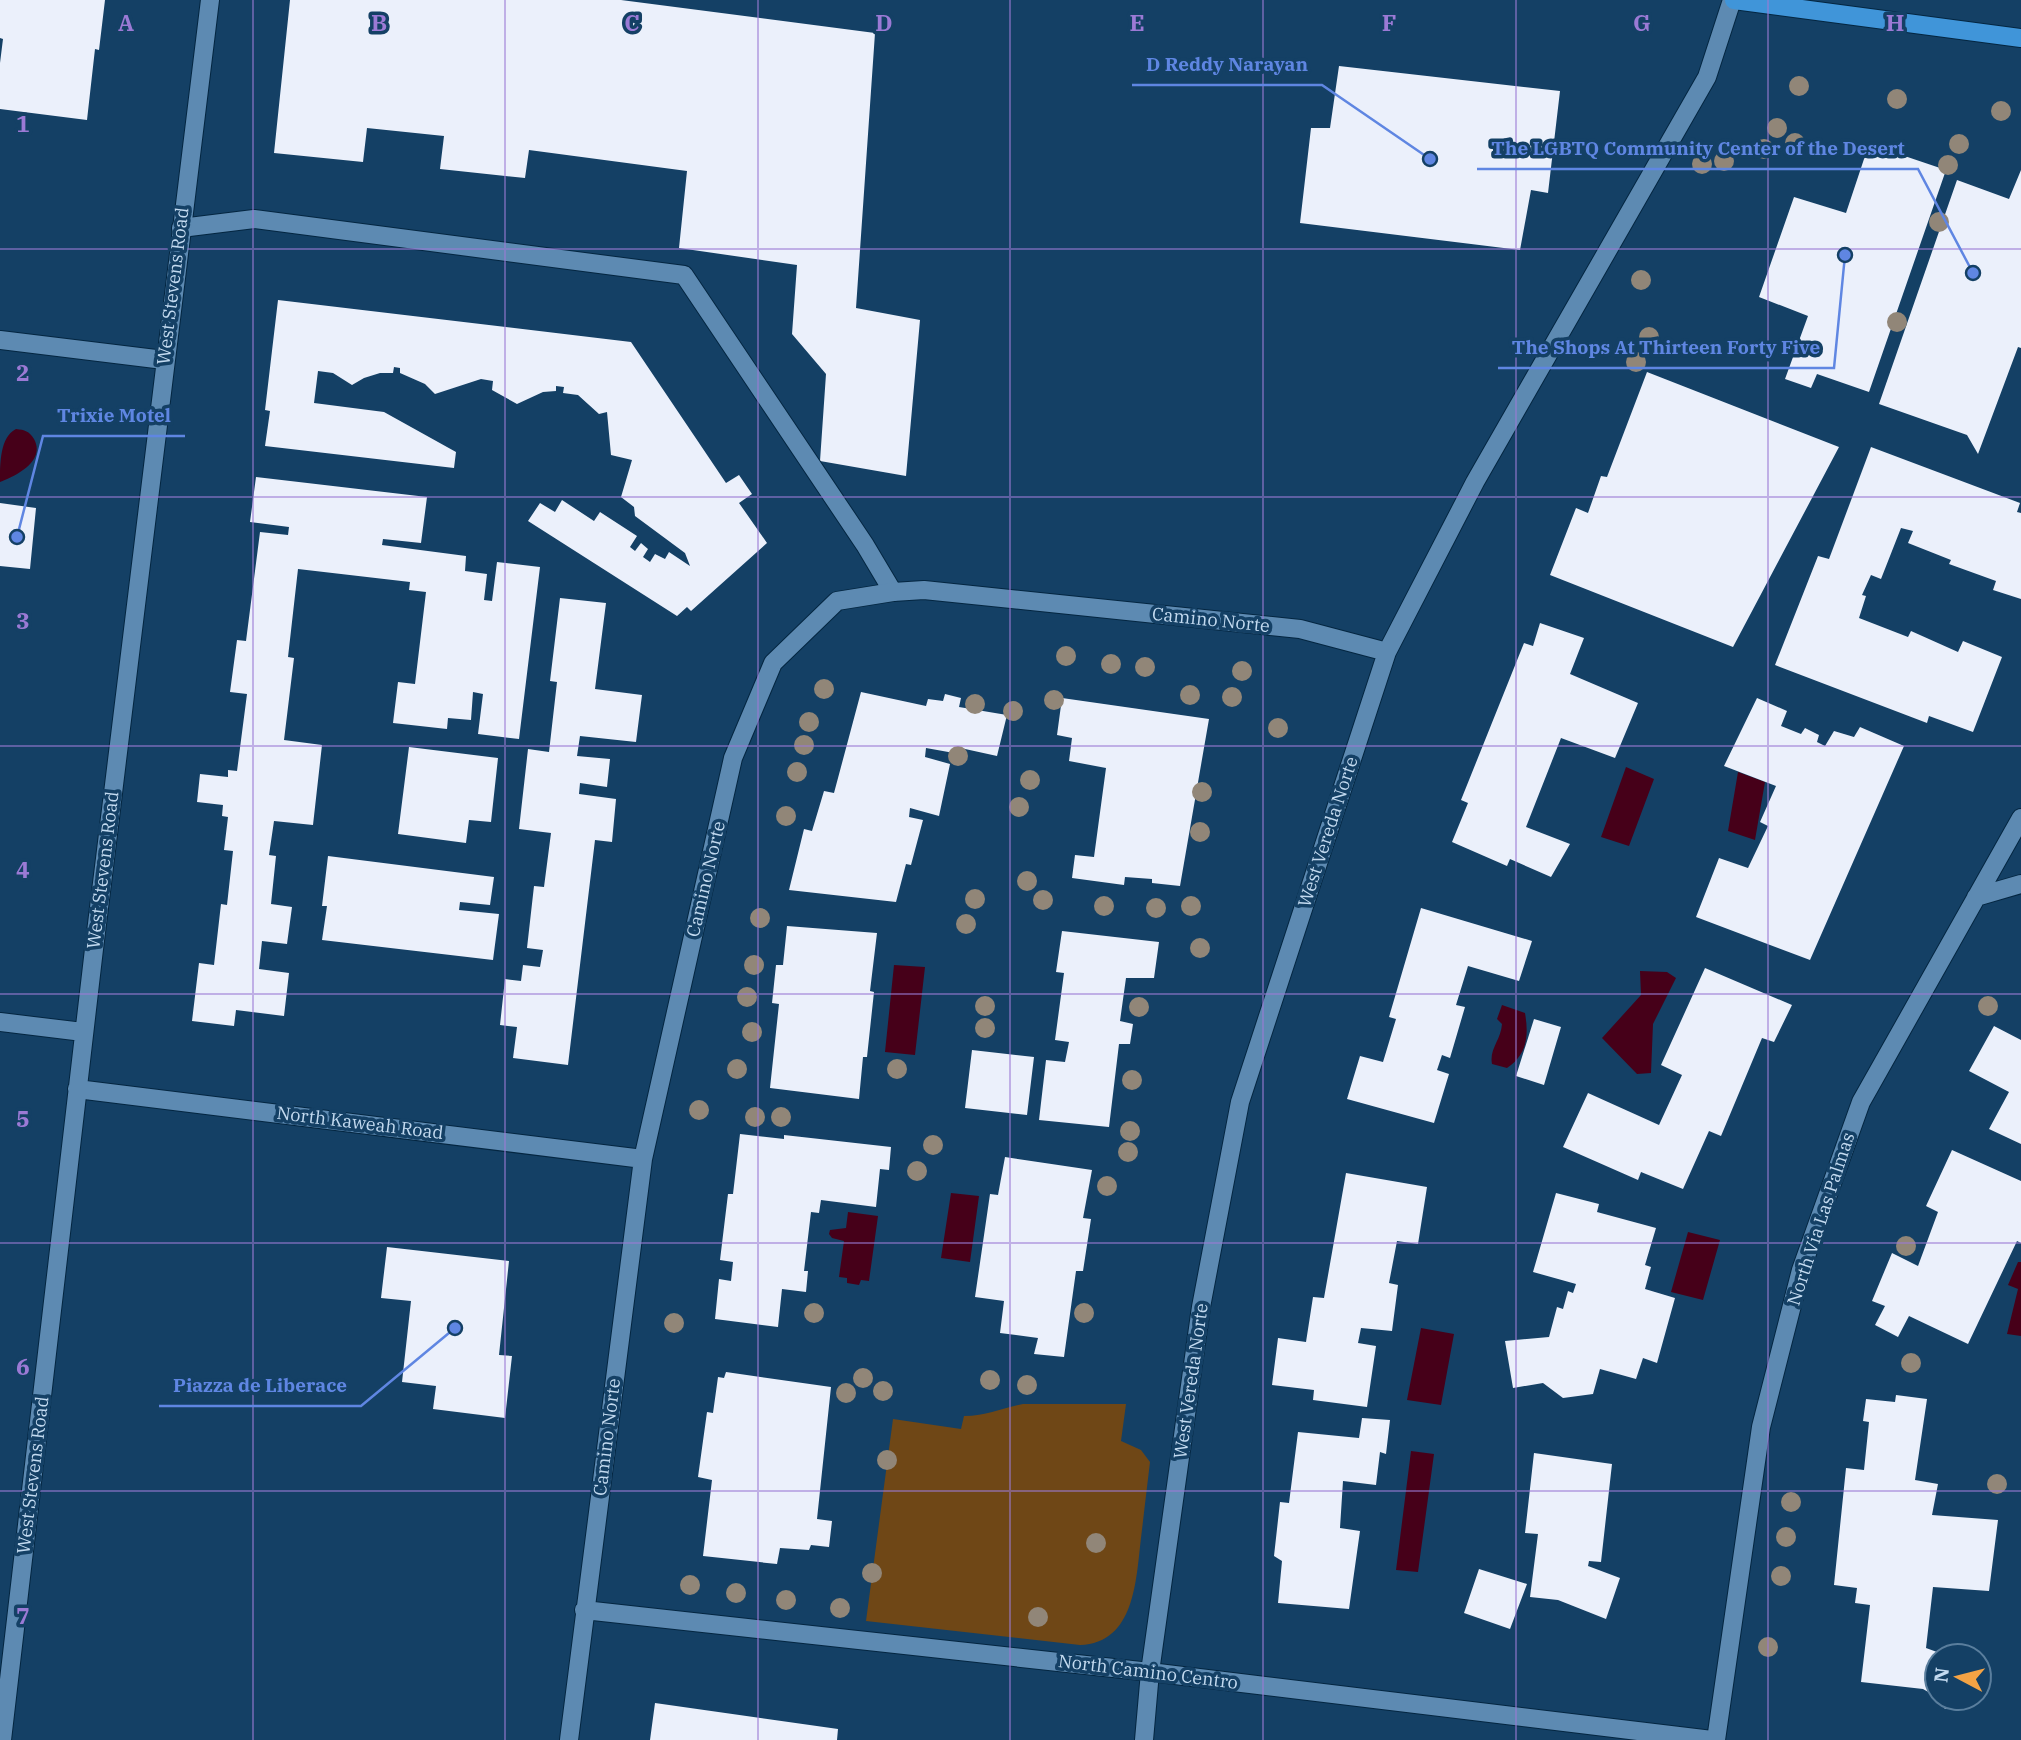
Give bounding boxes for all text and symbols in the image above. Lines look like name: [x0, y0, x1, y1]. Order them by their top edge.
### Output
text: A: [118, 7, 134, 37]
text: B: [371, 7, 387, 37]
text: C: [624, 7, 640, 37]
text: D: [875, 7, 893, 37]
text: E: [1129, 7, 1145, 37]
text: F: [1382, 7, 1396, 37]
text: G: [1633, 7, 1651, 37]
text: H: [1886, 7, 1904, 37]
callout: D Reddy Narayan: [1132, 45, 1322, 85]
text: D Reddy Narayan: [1146, 52, 1308, 76]
text: 1: [16, 108, 30, 138]
callout: The LGBTQ Community Center of the Desert: [1477, 129, 1918, 169]
text: The LGBTQ Community Center of the Desert: [1491, 136, 1905, 160]
street label: West Stevens Road: [151, 206, 194, 366]
callout: The Shops At Thirteen Forty Five: [1498, 328, 1834, 368]
text: The Shops At Thirteen Forty Five: [1512, 335, 1820, 359]
text: 2: [16, 357, 30, 387]
callout: Trixie Motel: [43, 396, 185, 436]
text: Trixie Motel: [57, 403, 171, 427]
street label: Camino Norte: [1151, 602, 1271, 637]
text: 3: [16, 605, 30, 635]
street label: West Vereda Norte: [1292, 754, 1363, 910]
street label: West Stevens Road: [81, 790, 124, 950]
street label: Camino Norte: [681, 819, 730, 939]
text: 4: [16, 854, 30, 884]
street label: North Kaweah Road: [275, 1101, 445, 1144]
text: 5: [16, 1103, 30, 1133]
street label: North Via Las Palmas: [1782, 1129, 1859, 1308]
street label: West Vereda Norte: [1168, 1302, 1213, 1460]
text: 6: [16, 1351, 30, 1381]
callout: Piazza de Liberace: [159, 1366, 361, 1406]
text: Piazza de Liberace: [173, 1373, 347, 1397]
street label: Camino Norte: [588, 1377, 625, 1497]
street label: West Stevens Road: [11, 1395, 54, 1555]
text: 7: [16, 1600, 30, 1630]
north arrow: [1923, 1642, 1993, 1712]
street label: North Camino Centro: [1057, 1649, 1239, 1694]
text: N: [1928, 1666, 1954, 1684]

